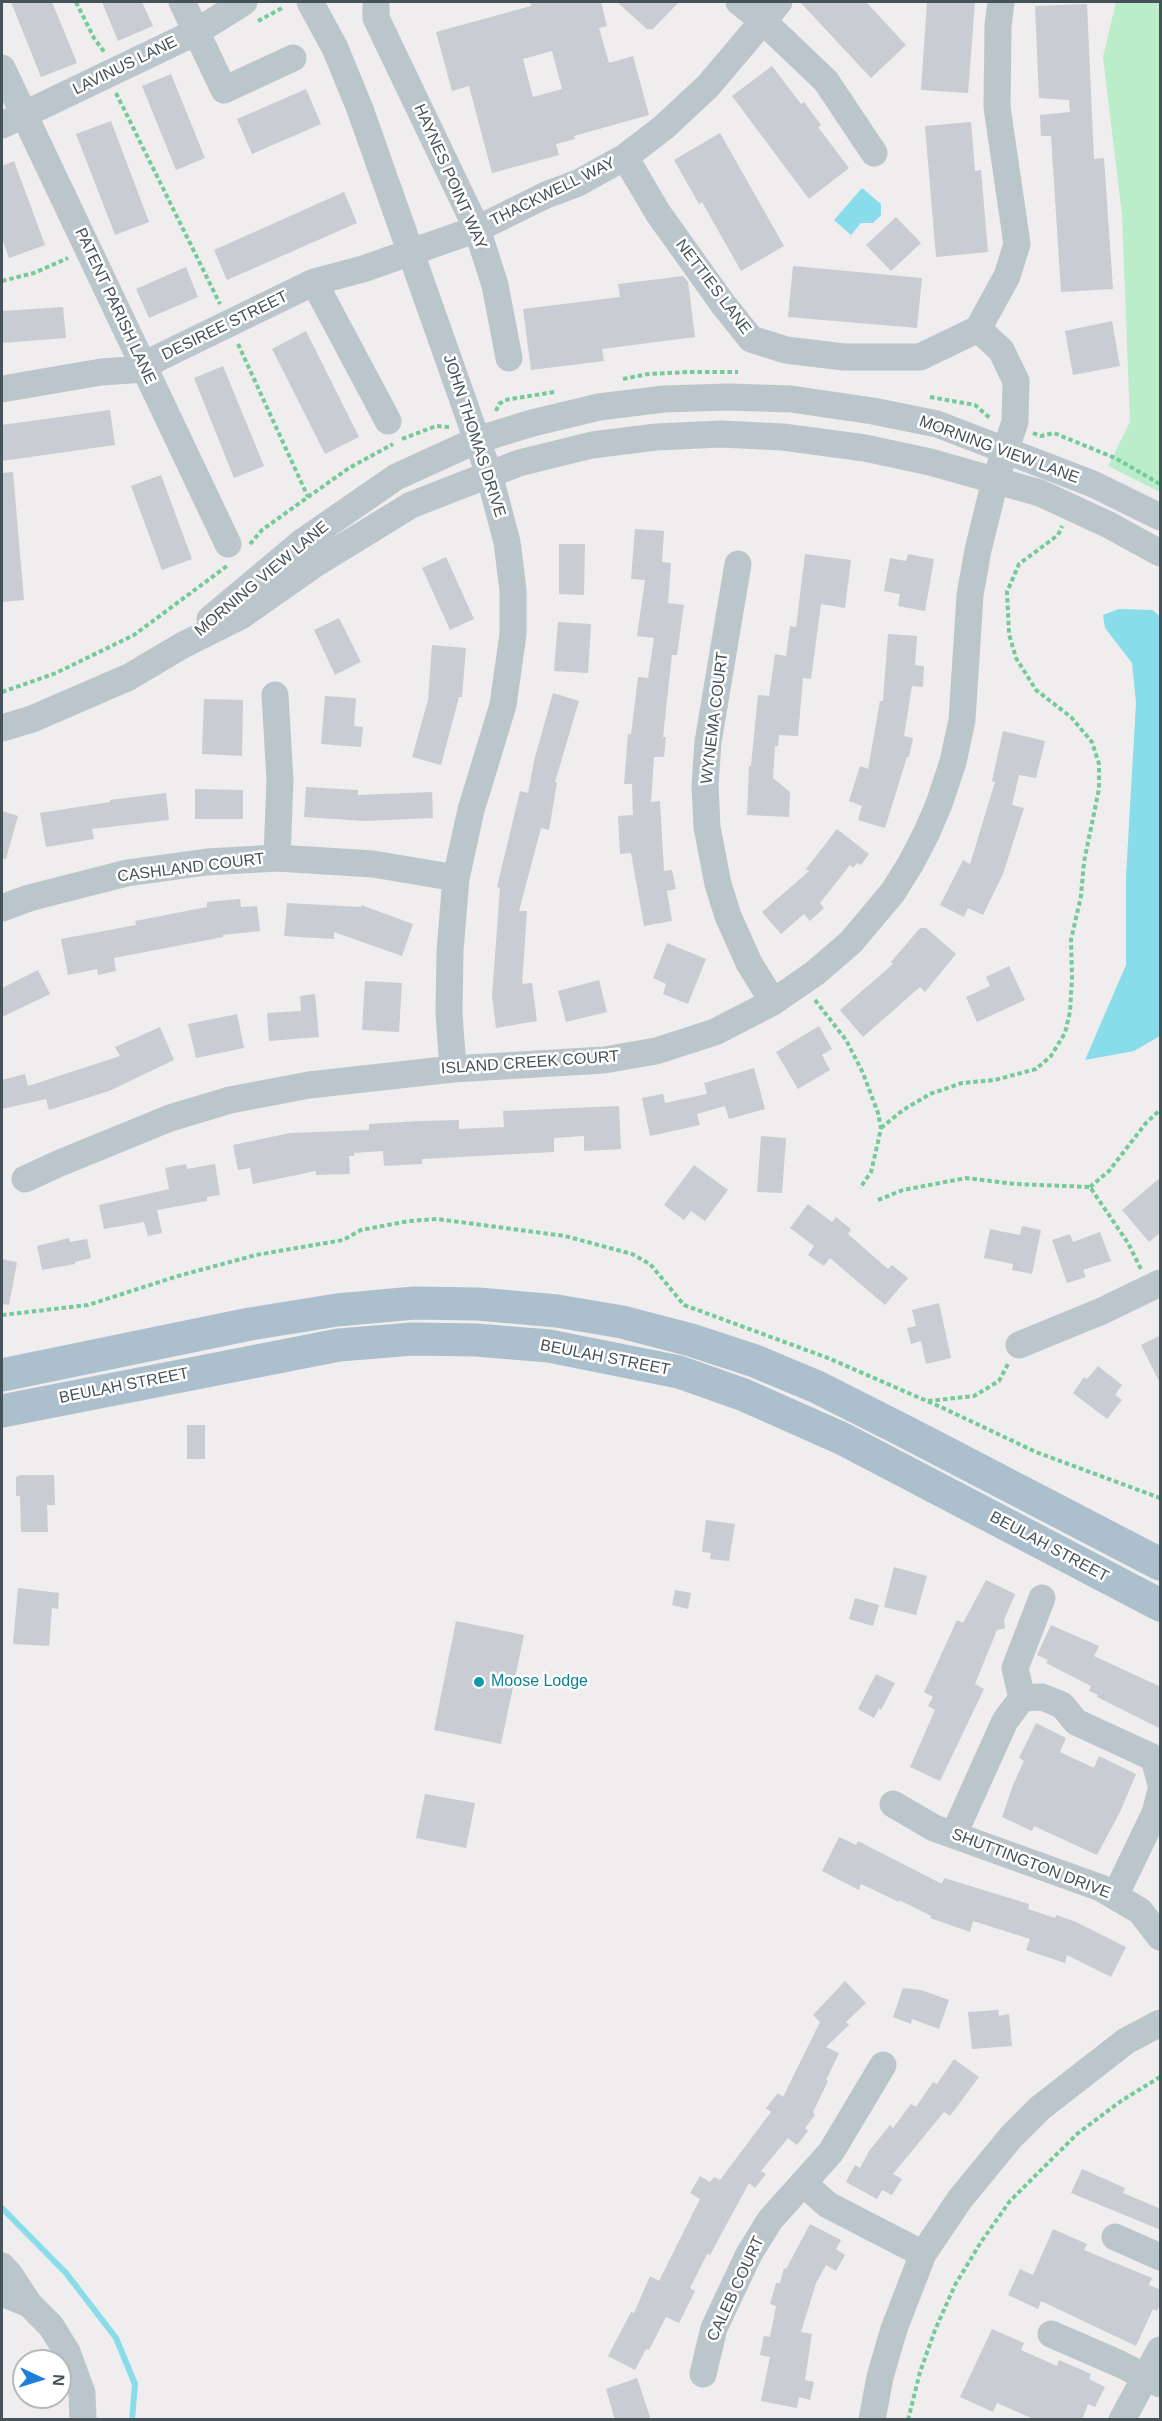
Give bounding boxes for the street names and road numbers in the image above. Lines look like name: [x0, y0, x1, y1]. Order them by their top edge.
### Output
street label: LAVINUS LANE: [70, 32, 180, 100]
street label: HAYNES POINT WAY: [409, 101, 491, 253]
street label: THACKWELL WAY: [487, 153, 619, 231]
street label: PATENT PARISH LANE: [70, 225, 160, 387]
street label: NETTIES LANE: [671, 236, 755, 338]
street label: DESIREE STREET: [159, 287, 291, 365]
street label: JOHN THOMAS DRIVE: [439, 352, 509, 520]
street label: MORNING VIEW LANE: [916, 412, 1082, 488]
street label: MORNING VIEW LANE: [191, 517, 333, 641]
street label: WYNEMA COURT: [697, 651, 733, 785]
street label: CASHLAND COURT: [116, 849, 266, 887]
street label: ISLAND CREEK COURT: [440, 1047, 620, 1079]
street label: BEULAH STREET: [539, 1336, 671, 1380]
street label: BEULAH STREET: [58, 1364, 190, 1408]
street label: BEULAH STREET: [986, 1508, 1112, 1586]
street label: SHUTTINGTON DRIVE: [949, 1825, 1113, 1903]
street label: CALEB COURT: [703, 2234, 769, 2344]

